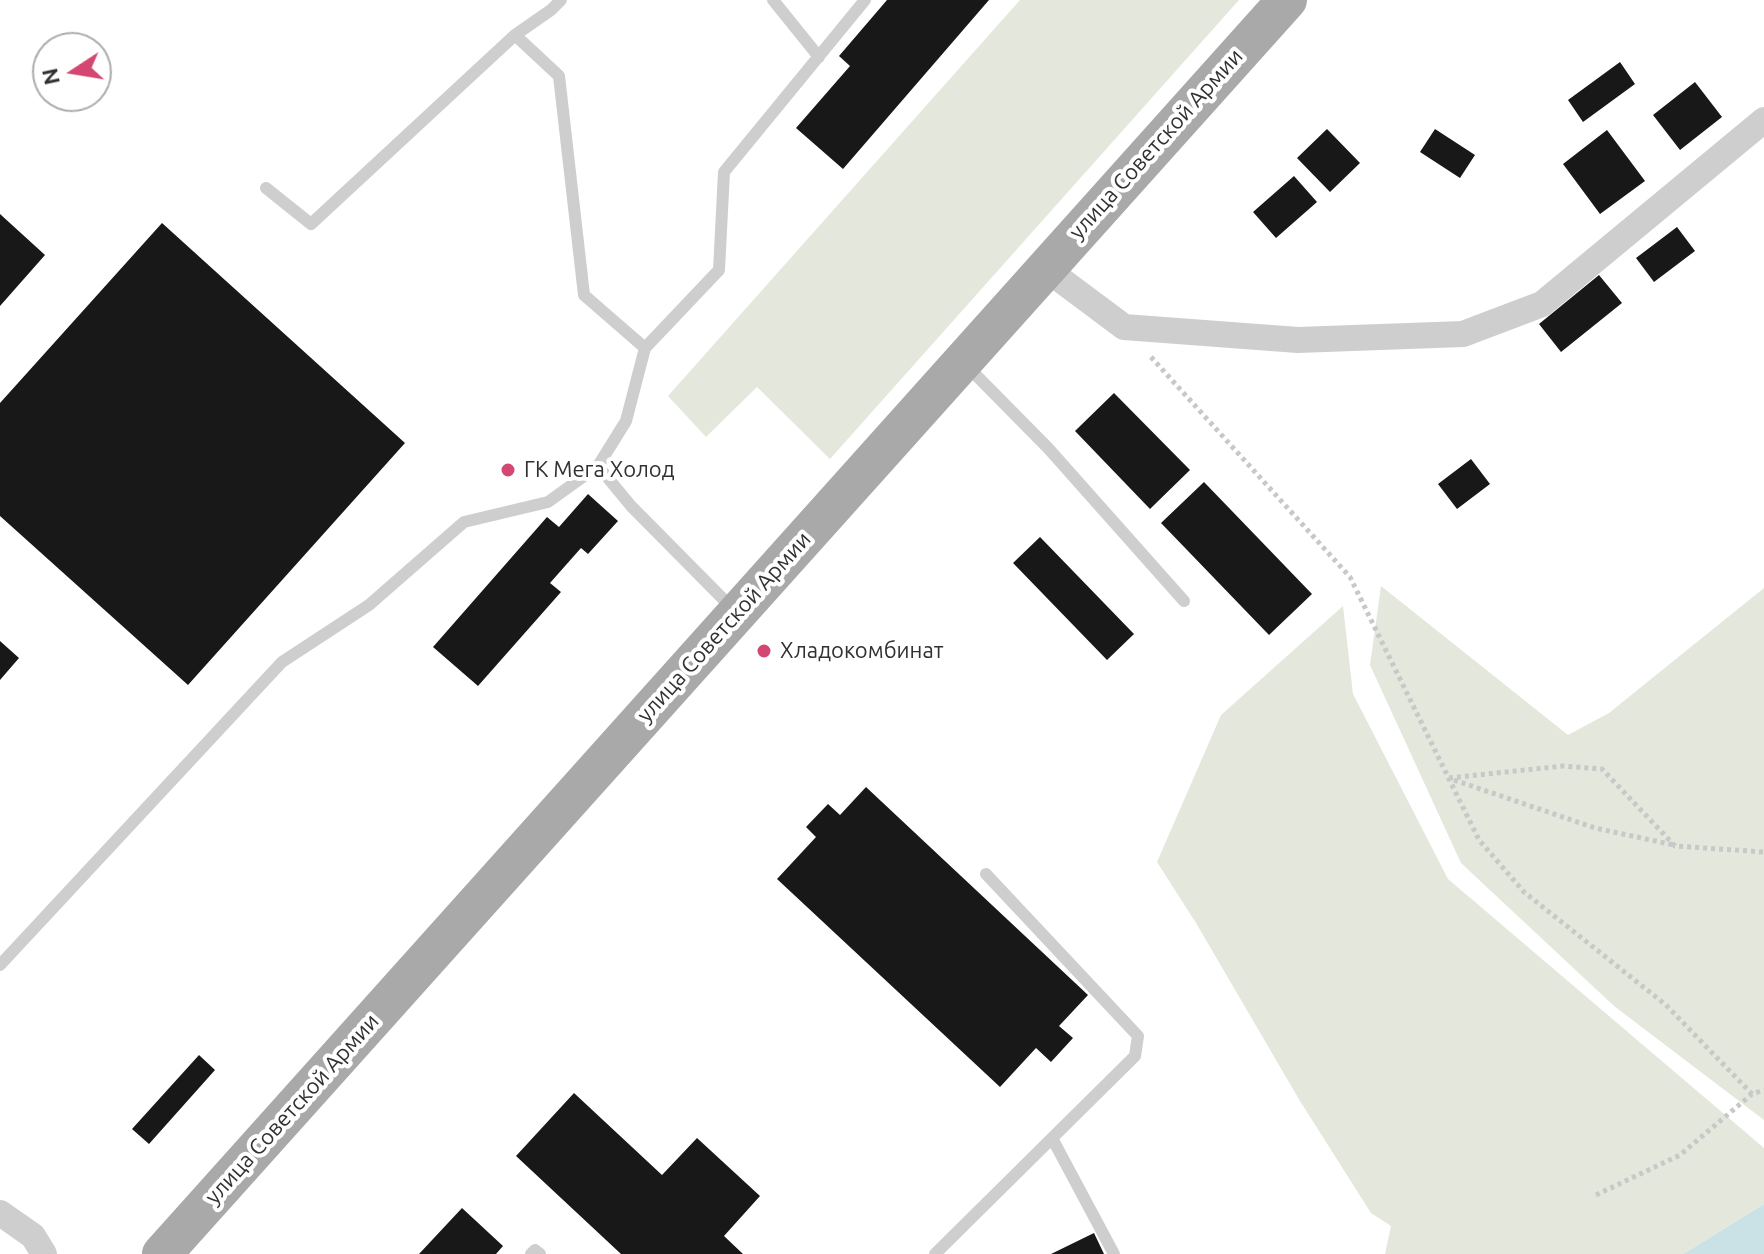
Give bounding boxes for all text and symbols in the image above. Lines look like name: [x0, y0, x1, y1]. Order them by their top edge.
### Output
north arrow: [32, 32, 112, 112]
street label: улица Советской Армии: [1064, 43, 1248, 245]
text: N: [36, 66, 64, 87]
place label: ГК Мега Холод: [524, 457, 675, 483]
marker: ГК Мега Холод: [499, 461, 517, 479]
street label: улица Советской Армии: [632, 526, 816, 728]
place label: Хладокомбинат: [780, 638, 943, 664]
marker: Хладокомбинат: [755, 642, 773, 660]
street label: улица Советской Армии: [200, 1008, 384, 1210]

